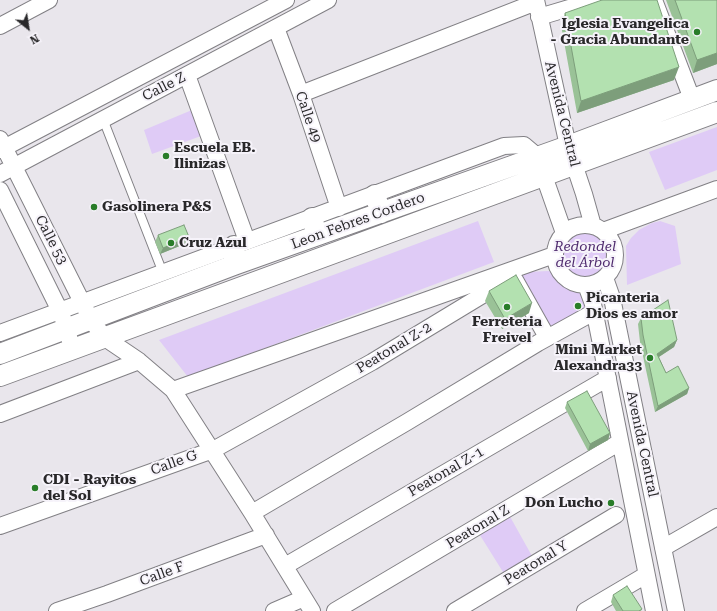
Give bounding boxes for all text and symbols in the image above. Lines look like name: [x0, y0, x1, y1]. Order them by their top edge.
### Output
north arrow: [8, 8, 48, 48]
place label: Iglesia Evangelica - Gracia Abundante: [550, 16, 689, 48]
marker: Iglesia Evangelica - Gracia Abundante: [692, 27, 702, 37]
text: N: [27, 31, 41, 47]
street label: Avenida Central: [541, 60, 583, 168]
street label: Calle Z: [140, 69, 188, 105]
street label: Calle 49: [291, 89, 325, 145]
place label: Escuela EB. Ilinizas: [174, 140, 256, 172]
marker: Escuela EB. Ilinizas: [161, 151, 171, 161]
street label: Leon Febres Cordero: [289, 189, 427, 253]
place label: Gasolinera P&S: [102, 199, 211, 215]
marker: Gasolinera P&S: [89, 202, 99, 212]
street label: Calle 53: [31, 212, 71, 268]
place label: Cruz Azul: [179, 235, 247, 251]
marker: Cruz Azul: [166, 238, 176, 248]
park label: Redondel del Árbol: [554, 239, 616, 272]
place label: Picanteria Dios es amor: [586, 290, 678, 322]
marker: Picanteria Dios es amor: [573, 301, 583, 311]
marker: Ferreteria Freivel: [502, 302, 512, 312]
place label: Ferreteria Freivel: [472, 314, 542, 346]
street label: Peatonal Z-2: [353, 319, 435, 377]
place label: Mini Market Alexandra33: [554, 342, 642, 374]
marker: Mini Market Alexandra33: [645, 353, 655, 363]
street label: Avenida Central: [623, 389, 661, 499]
street label: Peatonal Z-1: [405, 444, 487, 500]
street label: Calle G: [148, 447, 200, 479]
place label: CDI - Rayitos del Sol: [43, 472, 136, 504]
marker: CDI - Rayitos del Sol: [30, 483, 40, 493]
place label: Don Lucho: [525, 495, 603, 511]
marker: Don Lucho: [606, 498, 616, 508]
street label: Peatonal Z: [443, 502, 513, 552]
street label: Peatonal Y: [501, 537, 571, 589]
street label: Calle F: [138, 558, 186, 590]

